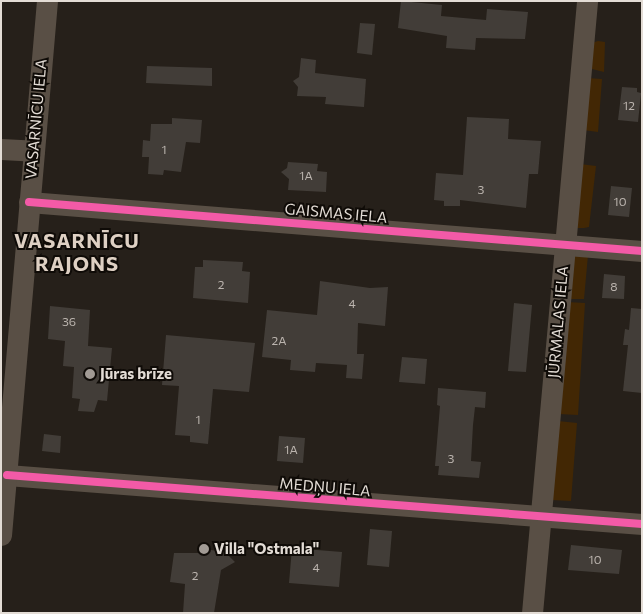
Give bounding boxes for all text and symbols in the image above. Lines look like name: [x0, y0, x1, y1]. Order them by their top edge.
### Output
street label: VASARNĪCU IELA: [22, 58, 50, 180]
house number: 12: [623, 99, 635, 113]
house number: 1: [161, 143, 167, 157]
house number: 1A: [299, 169, 313, 183]
house number: 3: [478, 183, 484, 197]
house number: 10: [614, 195, 626, 209]
street label: GAISMAS IELA: [284, 200, 388, 226]
district label: VASARNĪCU RAJONS: [13, 229, 141, 276]
street label: JŪRMALAS IELA: [544, 265, 572, 379]
house number: 2: [218, 278, 224, 292]
house number: 8: [610, 280, 618, 294]
house number: 4: [348, 297, 356, 311]
house number: 36: [62, 315, 76, 329]
house number: 2A: [272, 334, 286, 348]
place label: Jūras brīze: [100, 365, 172, 383]
marker: Jūras brīze: [84, 368, 96, 380]
house number: 1: [195, 413, 201, 427]
house number: 1A: [284, 443, 298, 457]
house number: 3: [448, 452, 454, 466]
street label: MEDŅU IELA: [279, 474, 371, 500]
place label: Villa "Ostmala": [214, 540, 319, 558]
marker: Villa "Ostmala": [198, 543, 210, 555]
house number: 10: [589, 553, 601, 567]
house number: 4: [312, 561, 320, 575]
house number: 2: [192, 569, 198, 583]

